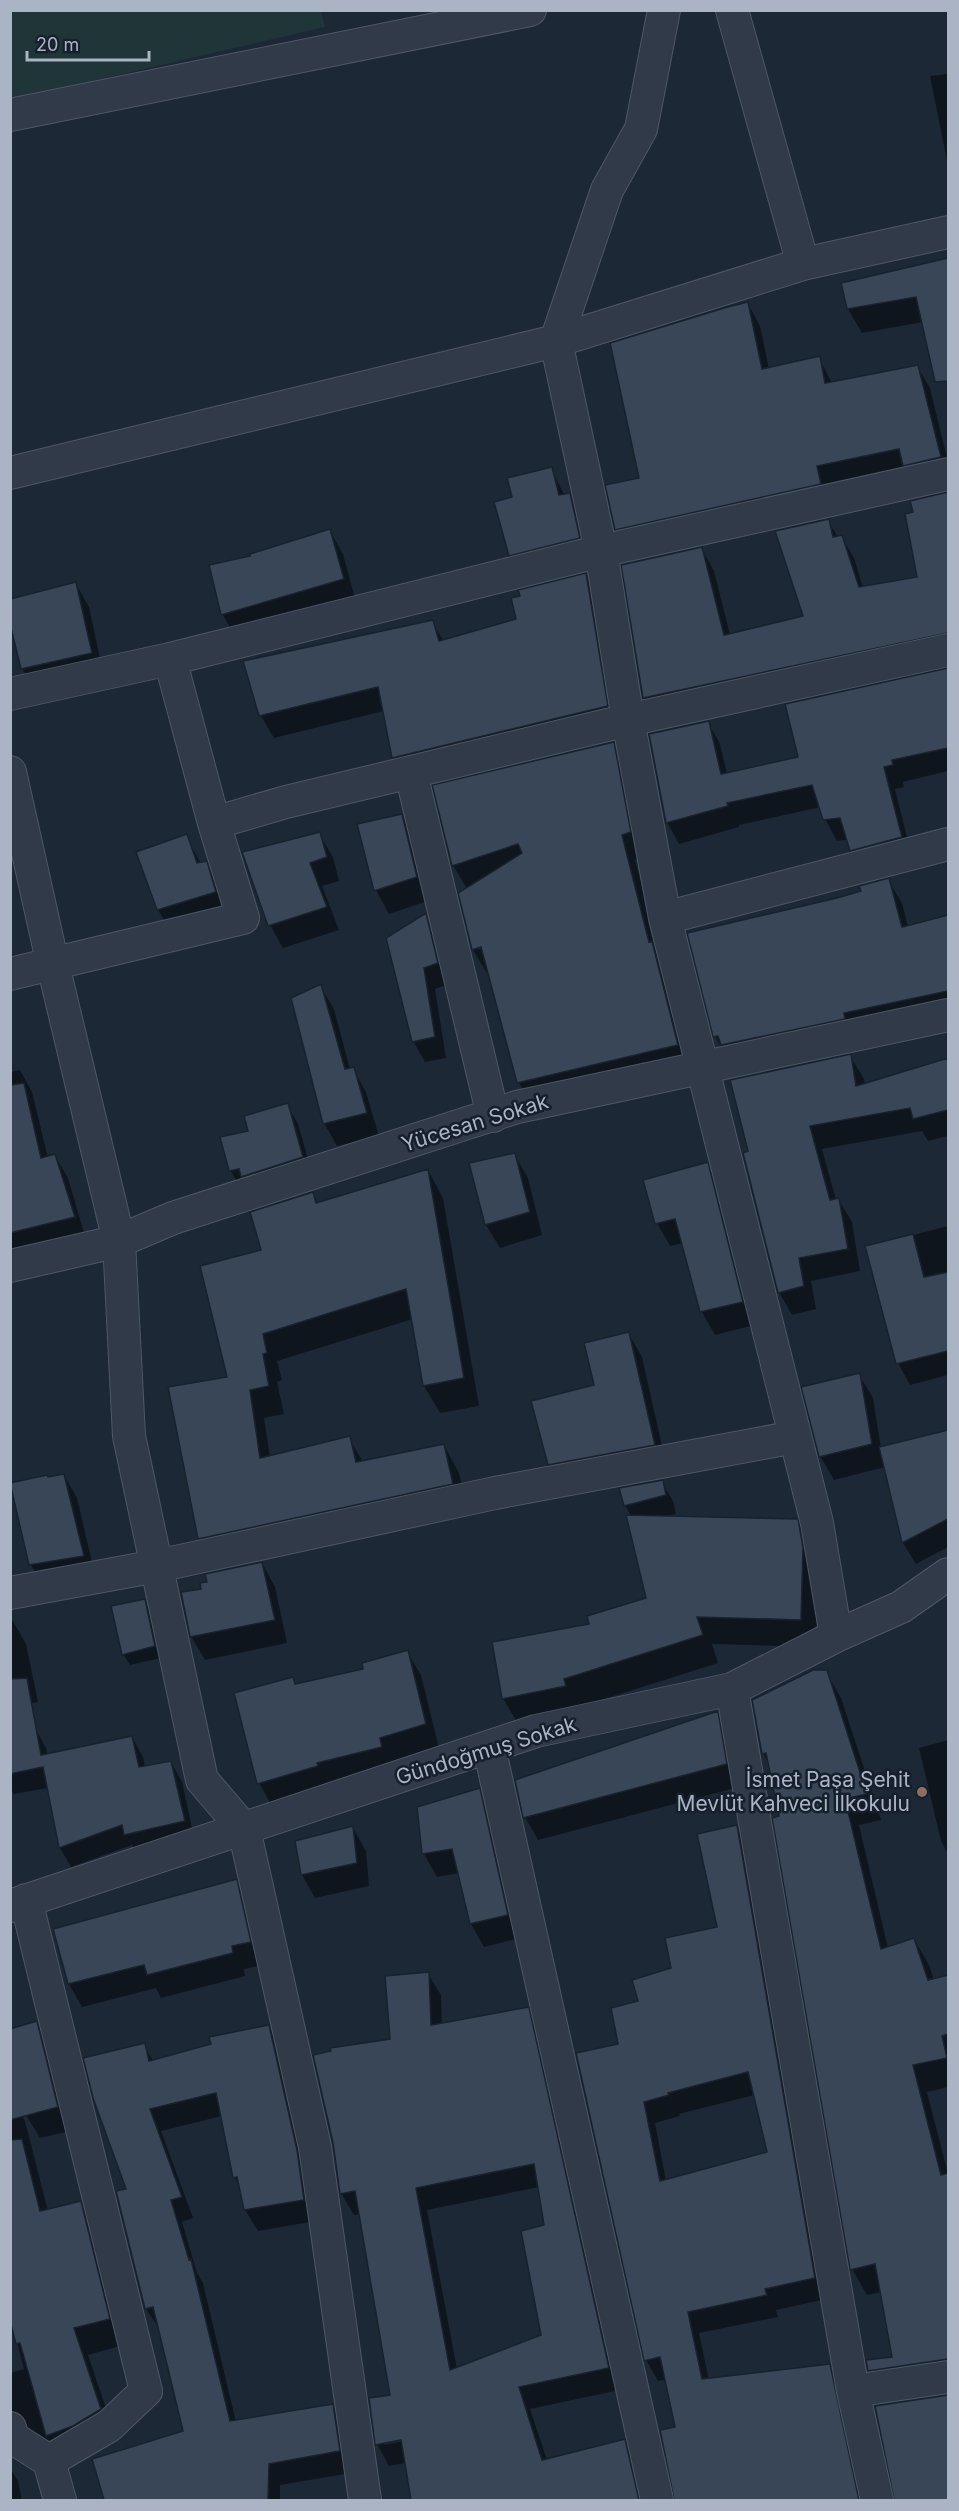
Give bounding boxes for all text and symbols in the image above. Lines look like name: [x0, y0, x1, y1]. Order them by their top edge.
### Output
scale bar: [27, 24, 148, 62]
text: 20 m: [36, 34, 79, 55]
street label: Yücesan Sokak: [398, 1088, 552, 1157]
street label: Gündoğmuş Sokak: [393, 1711, 580, 1790]
place label: İsmet Paşa Şehit Mevlüt Kahveci İlkokulu: [677, 1766, 910, 1816]
marker: İsmet Paşa Şehit Mevlüt Kahveci İlkokulu: [915, 1785, 929, 1799]

